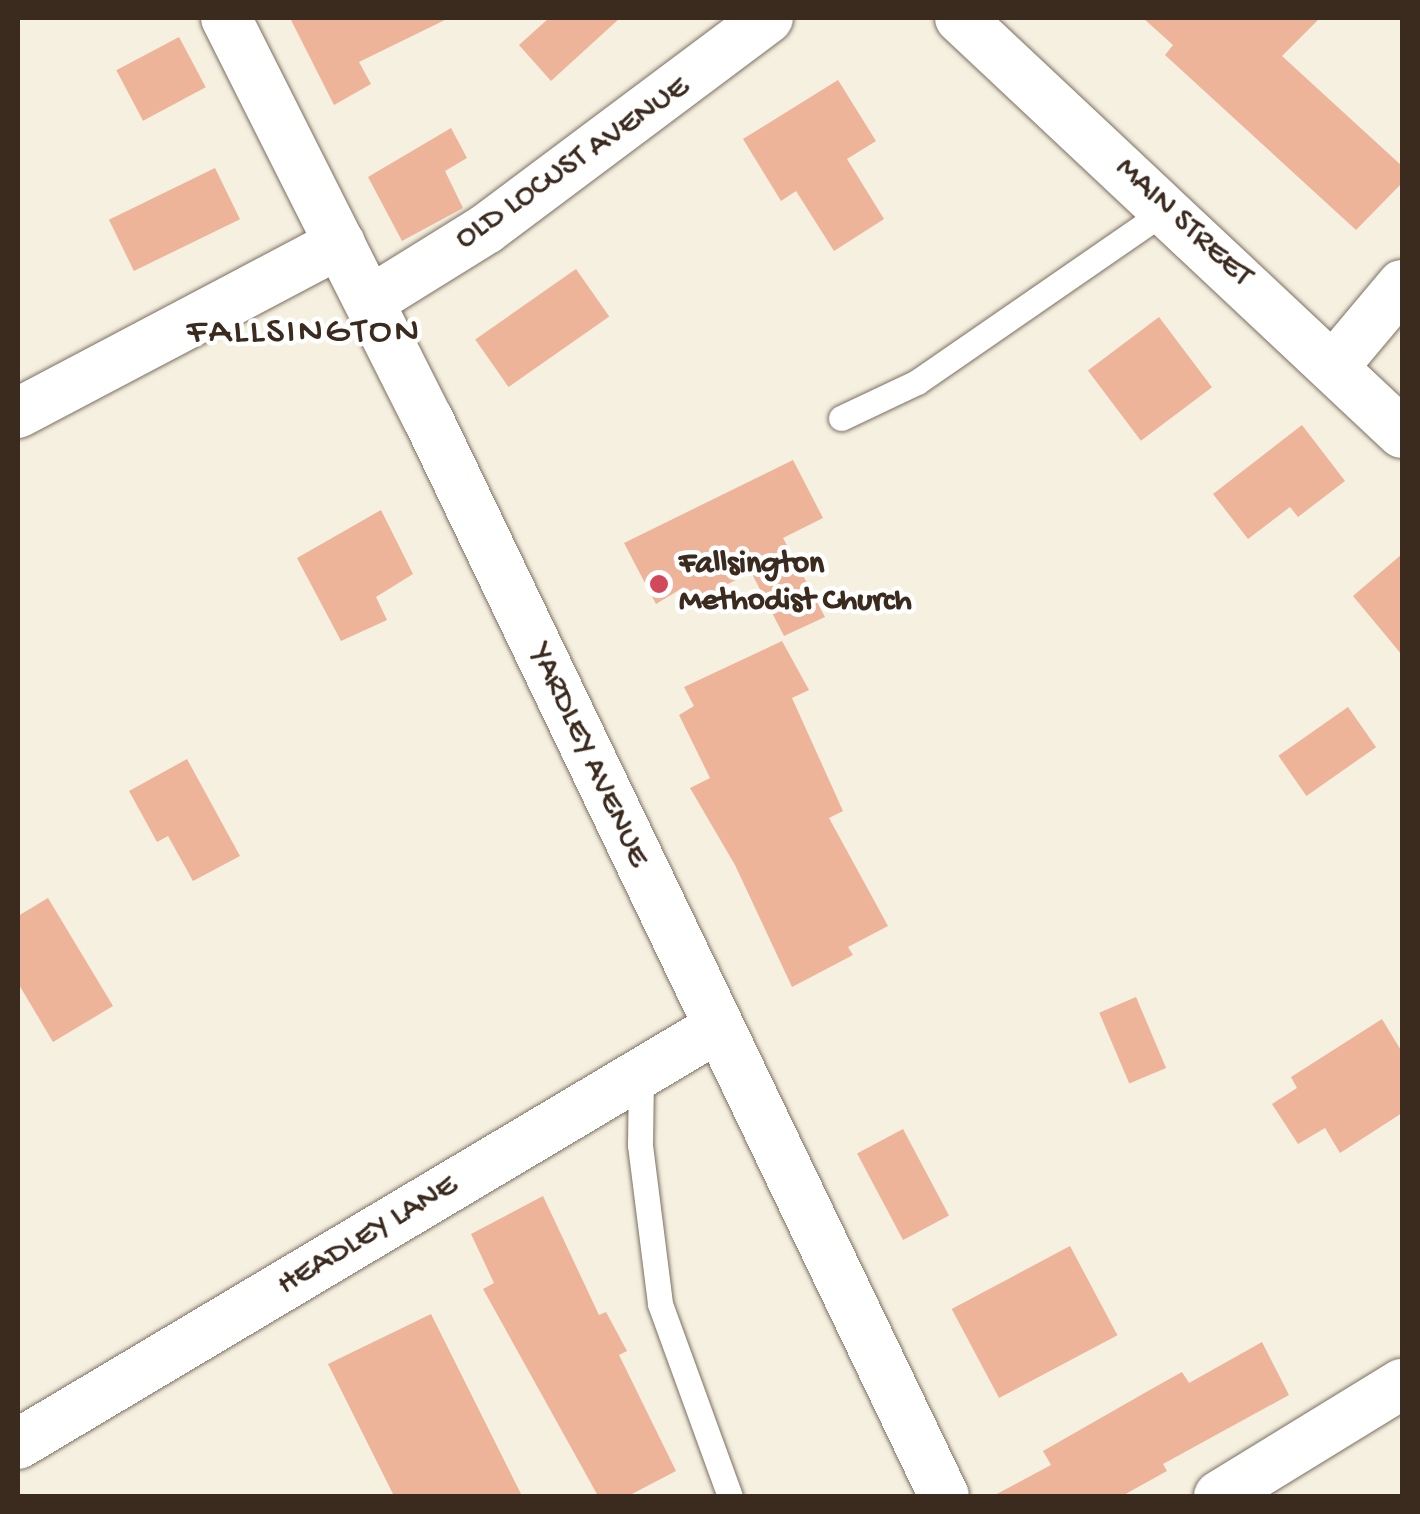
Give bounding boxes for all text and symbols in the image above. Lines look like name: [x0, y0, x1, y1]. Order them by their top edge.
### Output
street label: OLD LOCUST AVENUE: [449, 69, 697, 259]
street label: MAIN STREET: [1107, 150, 1259, 296]
district label: FALLSINGTON: [186, 311, 422, 357]
place label: Fallsington Methodist Church: [679, 547, 912, 622]
marker: Fallsington Methodist Church: [648, 573, 670, 595]
street label: YARDLEY AVENUE: [520, 639, 656, 873]
street label: HEADLEY LANE: [271, 1167, 465, 1305]

